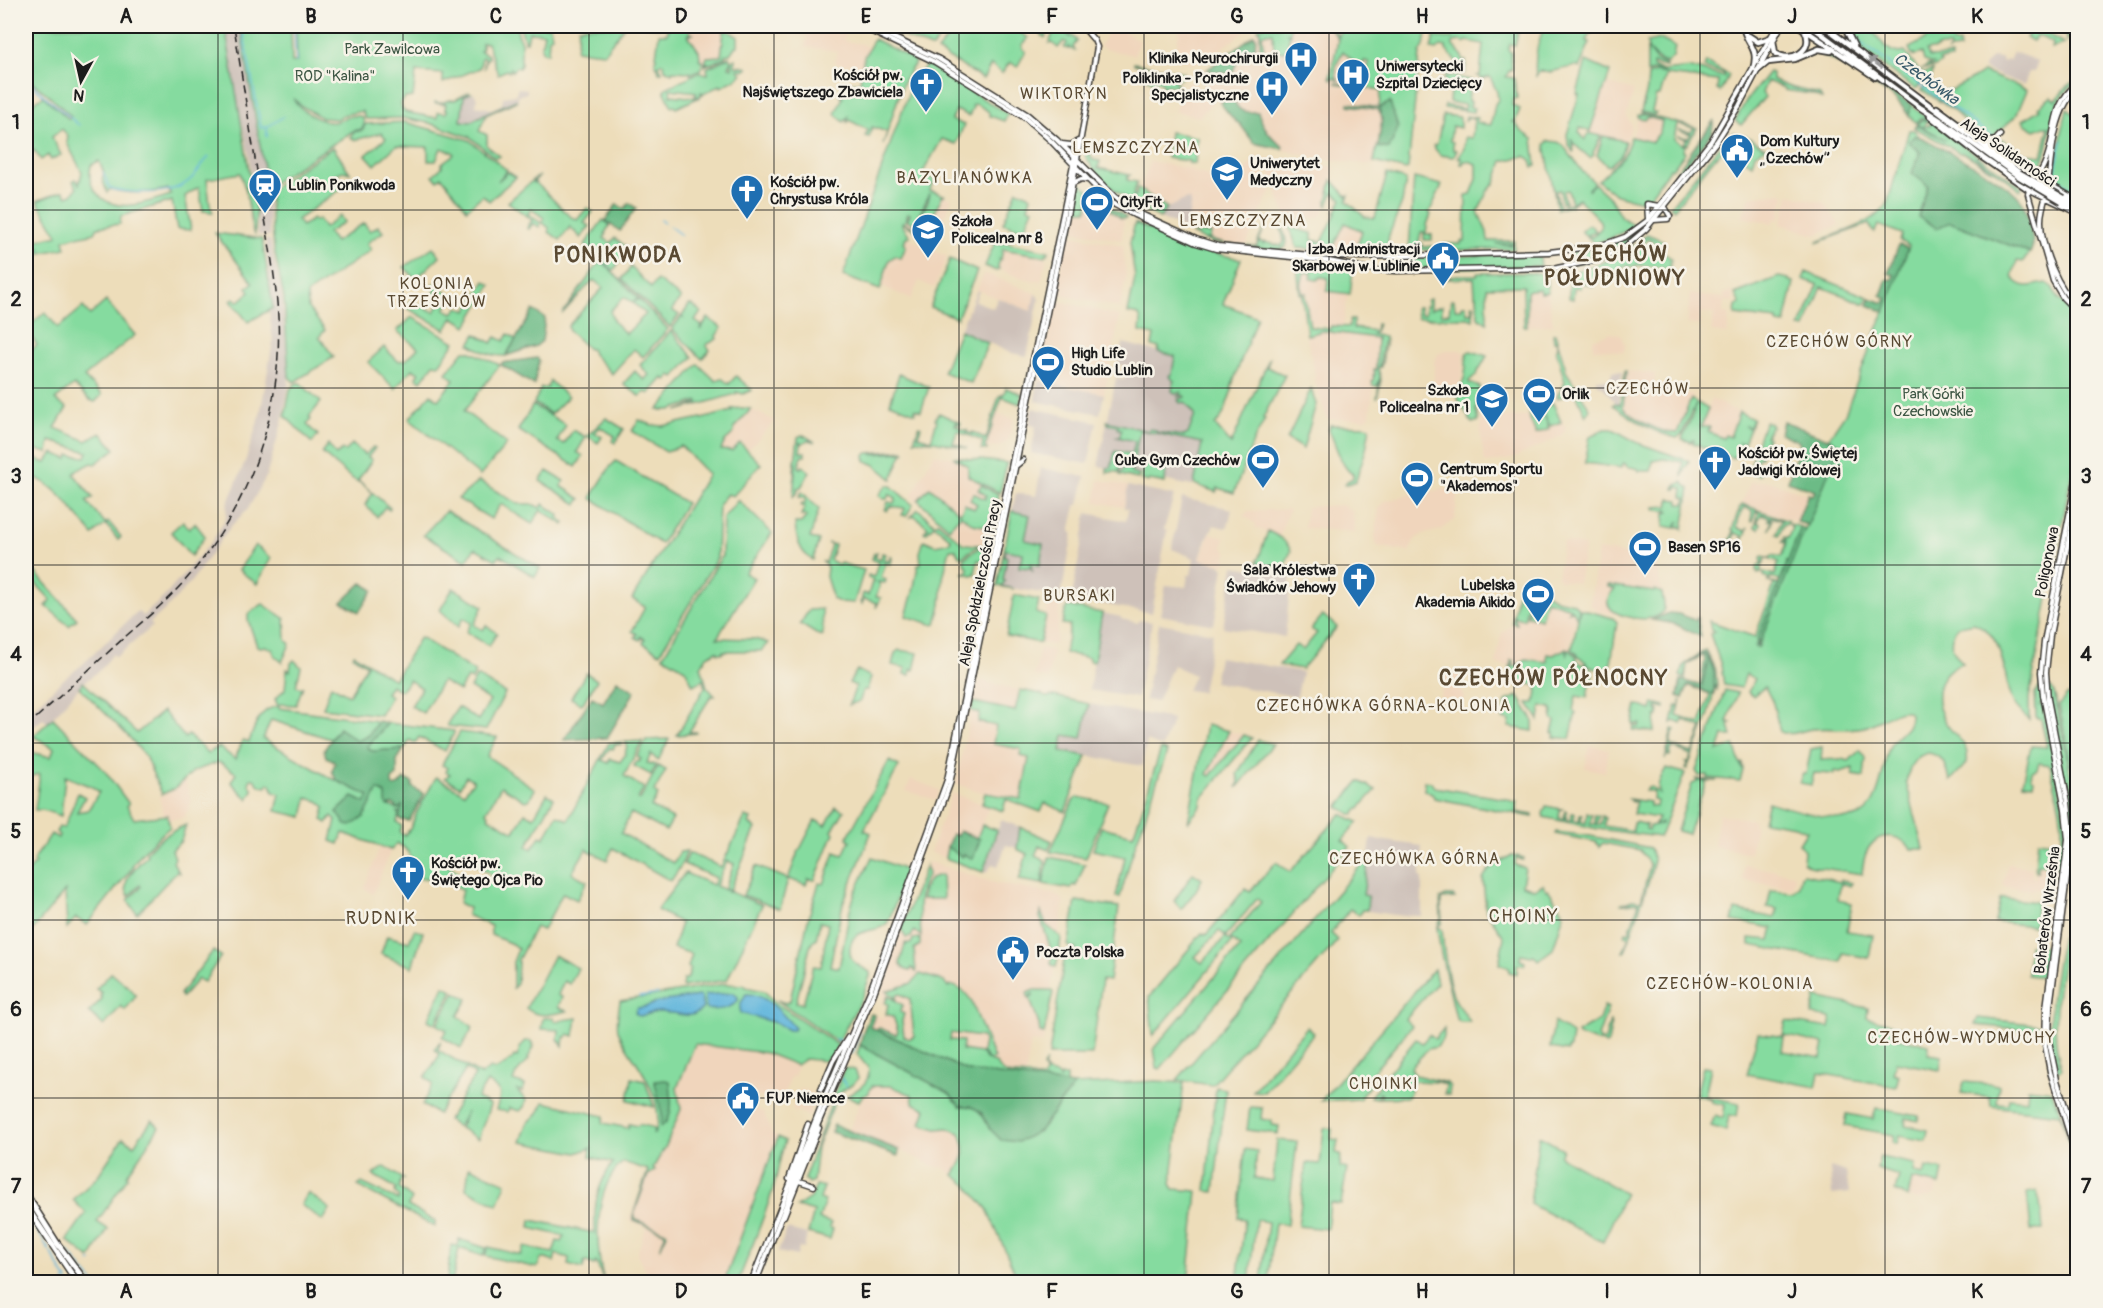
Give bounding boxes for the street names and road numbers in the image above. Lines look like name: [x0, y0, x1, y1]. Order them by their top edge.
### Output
street label: Aleja Solidarności: [1956, 114, 2059, 191]
street label: Aleja Spółdzielczości Pracy: [955, 498, 1006, 668]
street label: Poligonowa: [2031, 525, 2064, 599]
street label: Bohaterów Września: [2030, 845, 2065, 975]

